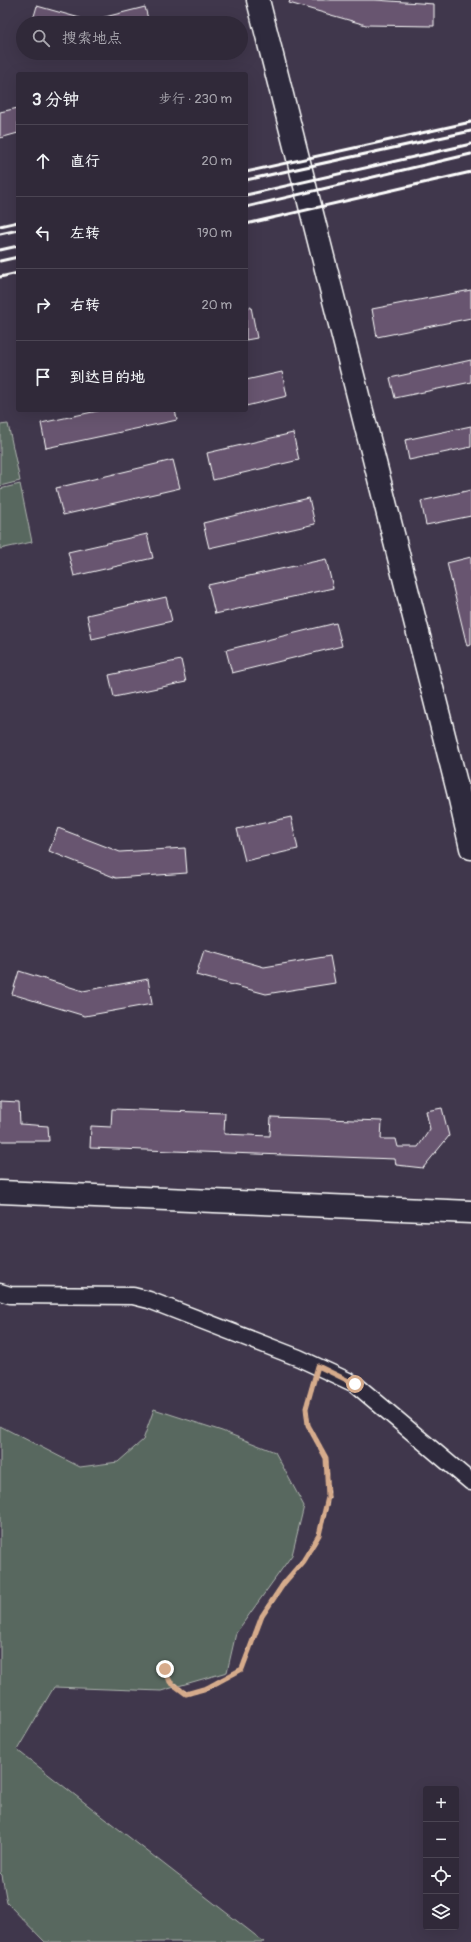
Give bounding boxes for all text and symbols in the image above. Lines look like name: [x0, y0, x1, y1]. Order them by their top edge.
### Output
search box: [16, 16, 248, 60]
icon: search: [30, 27, 52, 49]
text: 搜索地点: [62, 29, 122, 48]
text: 3 分钟: [32, 89, 79, 110]
text: 步行 · 230 m: [159, 91, 232, 107]
icon: ahead: [32, 150, 54, 172]
text: 直行: [70, 152, 100, 171]
text: 20 m: [201, 153, 232, 169]
icon: left: [32, 222, 54, 244]
text: 左转: [70, 224, 100, 243]
text: 190 m: [197, 225, 232, 241]
icon: right: [32, 294, 54, 316]
text: 右转: [70, 296, 100, 315]
text: 20 m: [201, 297, 232, 313]
icon: arrive: [32, 366, 54, 388]
text: 到达目的地: [70, 368, 145, 387]
route start: [346, 1375, 364, 1393]
route end: [156, 1660, 174, 1678]
map controls: [423, 1786, 459, 1930]
button: +: [423, 1786, 459, 1822]
button: −: [423, 1822, 459, 1858]
button: locate: [423, 1858, 459, 1894]
button: layers: [423, 1894, 459, 1930]

